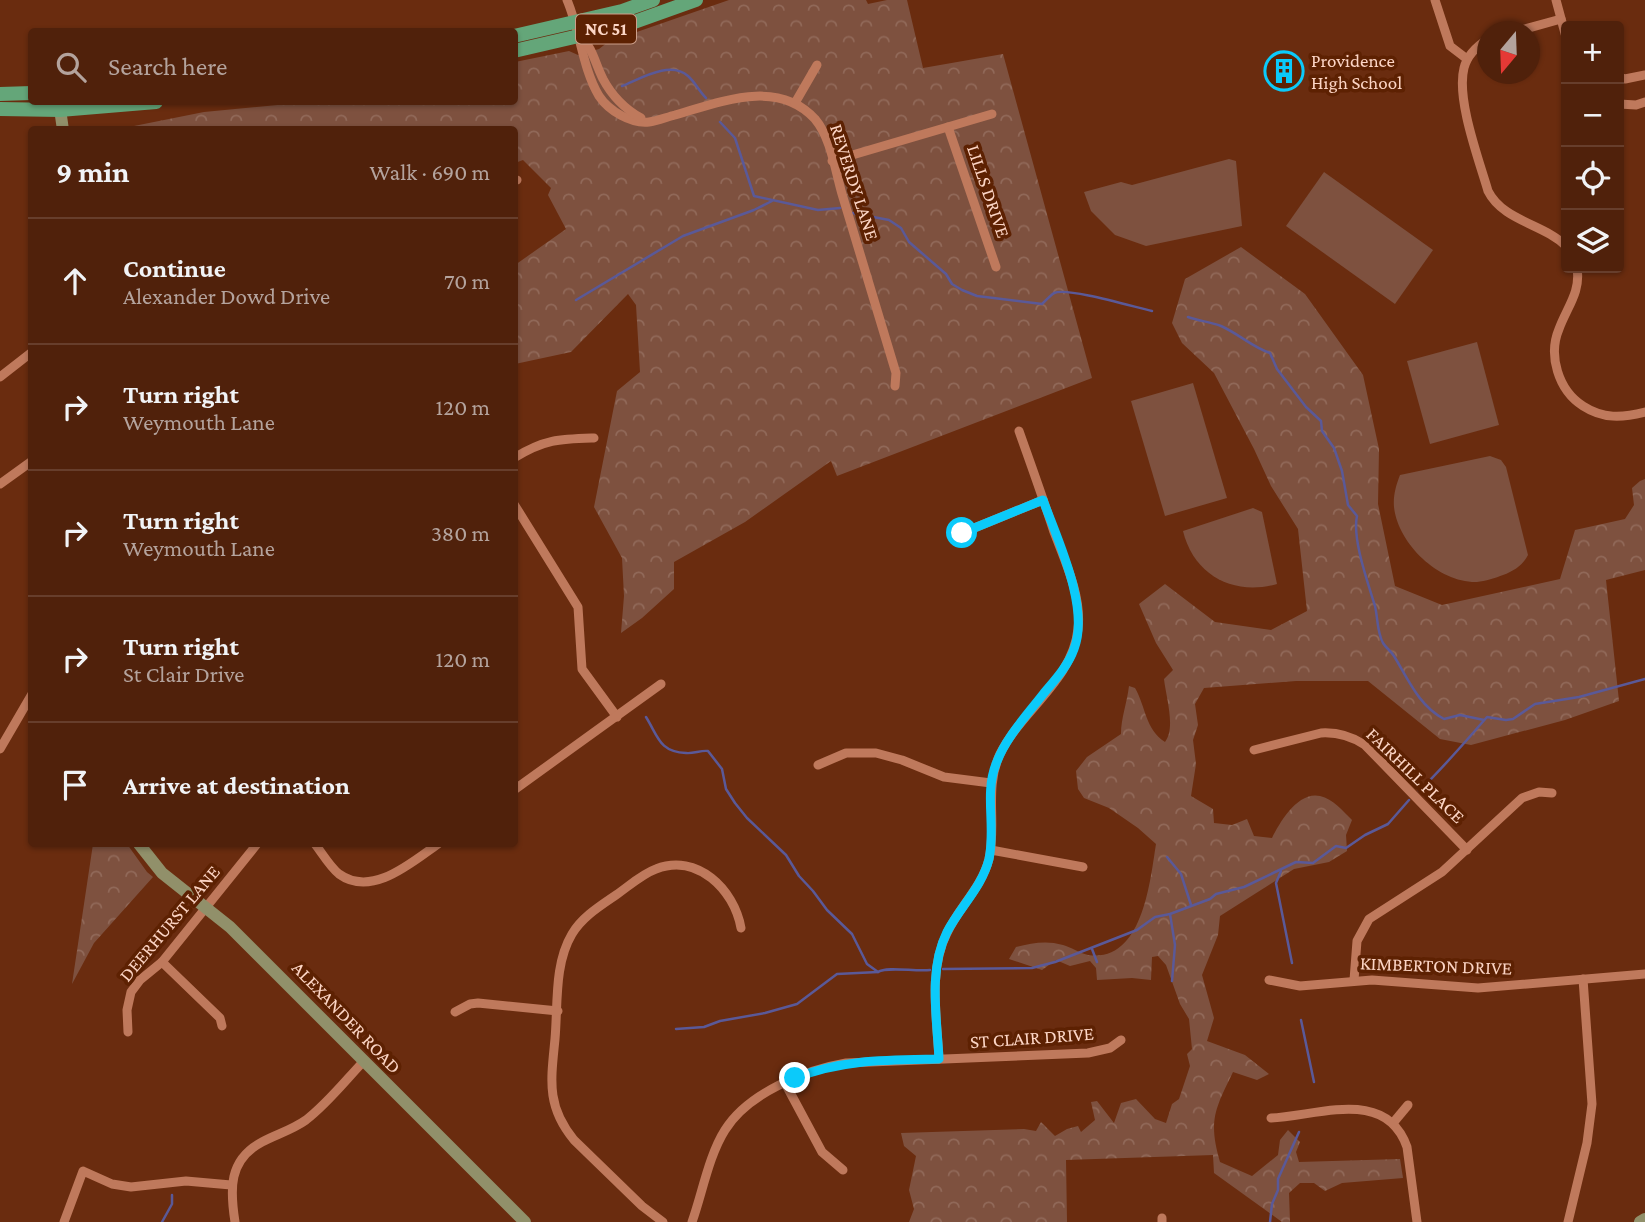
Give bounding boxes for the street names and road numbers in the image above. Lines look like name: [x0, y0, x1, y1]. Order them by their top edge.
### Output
road number: NC 51: [576, 15, 636, 44]
street label: REVERDY LANE: [826, 121, 883, 243]
street label: LILLS DRIVE: [963, 142, 1014, 240]
street label: FAIRHILL PLACE: [1362, 723, 1469, 827]
street label: DEERHURST LANE: [115, 861, 224, 986]
street label: KIMBERTON DRIVE: [1360, 952, 1512, 979]
street label: ALEXANDER ROAD: [288, 957, 405, 1078]
street label: ST CLAIR DRIVE: [969, 1023, 1095, 1052]

